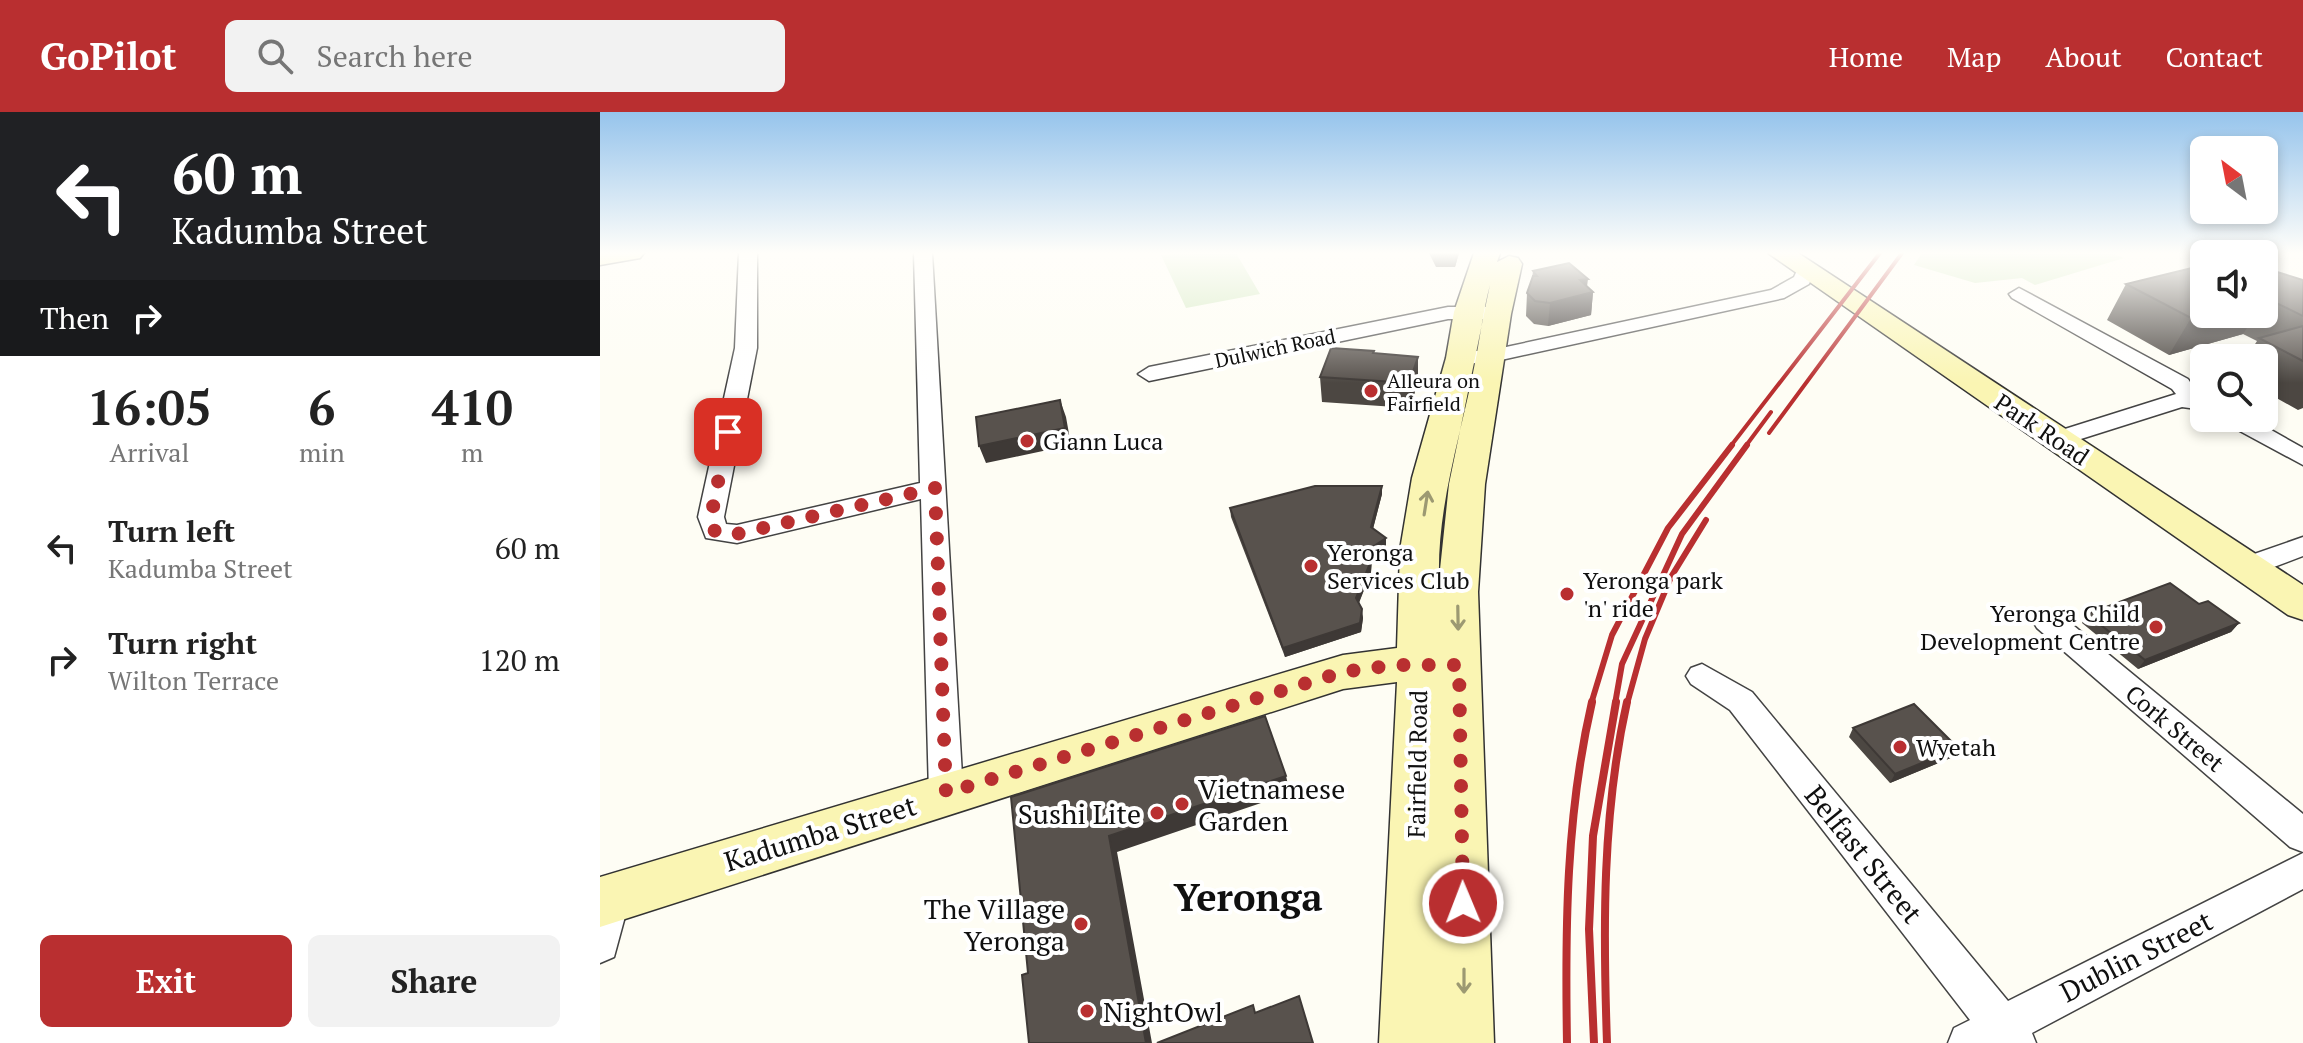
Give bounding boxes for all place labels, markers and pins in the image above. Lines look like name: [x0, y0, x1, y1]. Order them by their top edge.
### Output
place label: Alleura on Fairfield: [1387, 367, 1480, 417]
marker: Alleura on Fairfield: [1362, 382, 1380, 400]
pin: [694, 398, 762, 466]
place label: Giann Luca: [1043, 425, 1163, 457]
marker: Giann Luca: [1018, 432, 1036, 450]
place label: Yeronga Services Club: [1327, 536, 1470, 596]
marker: Yeronga Services Club: [1302, 557, 1320, 575]
place label: Yeronga park 'n' ride: [1583, 564, 1724, 624]
marker: Yeronga park 'n' ride: [1558, 585, 1576, 603]
place label: Yeronga Child Development Centre: [1920, 597, 2140, 657]
marker: Yeronga Child Development Centre: [2147, 618, 2165, 636]
place label: Wyetah: [1916, 731, 1996, 763]
marker: Wyetah: [1891, 738, 1909, 756]
place label: Vietnamese Garden: [1198, 770, 1345, 839]
place label: Sushi Lite: [1018, 795, 1141, 832]
marker: Vietnamese Garden: [1173, 795, 1191, 813]
marker: Sushi Lite: [1148, 804, 1166, 822]
place label: The Village Yeronga: [924, 890, 1065, 959]
marker: The Village Yeronga: [1072, 915, 1090, 933]
place label: NightOwl: [1103, 993, 1223, 1030]
marker: NightOwl: [1078, 1002, 1096, 1020]

